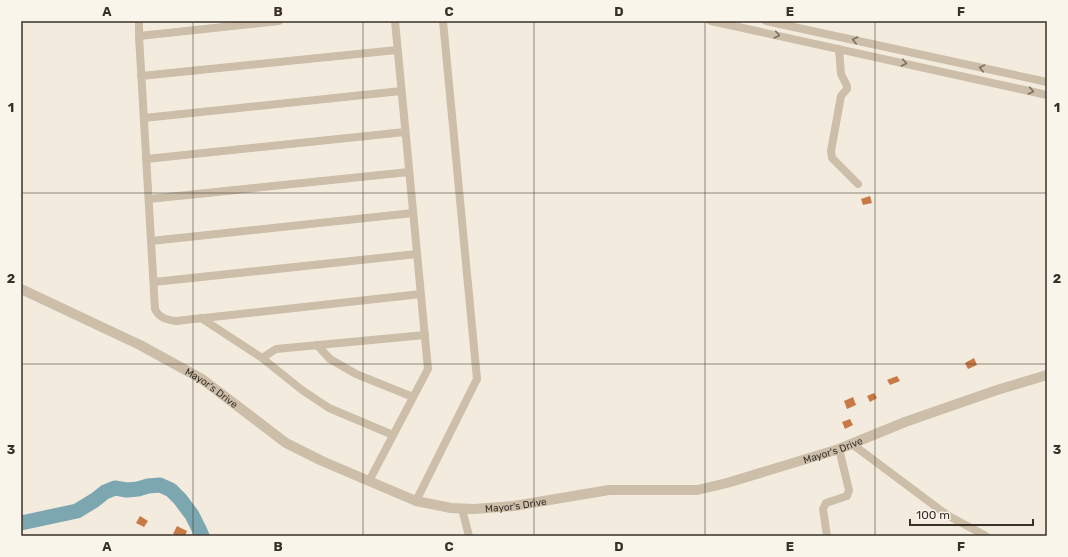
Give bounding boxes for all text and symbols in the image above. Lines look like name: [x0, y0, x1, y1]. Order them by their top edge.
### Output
text: A: [102, 4, 112, 19]
text: B: [273, 4, 283, 19]
text: C: [444, 4, 454, 19]
text: D: [614, 4, 624, 19]
text: E: [786, 4, 794, 19]
text: F: [957, 4, 965, 19]
one-way arrow: [774, 31, 780, 39]
one-way arrow: [851, 37, 858, 45]
one-way arrow: [901, 59, 907, 67]
one-way arrow: [978, 64, 985, 72]
one-way arrow: [1028, 87, 1034, 95]
text: 1: [8, 100, 14, 115]
text: 1: [1054, 100, 1060, 115]
text: 2: [7, 271, 15, 286]
text: 2: [1053, 271, 1061, 286]
street label: Mayor's Drive: [183, 366, 240, 411]
street label: Mayor's Drive: [802, 435, 865, 467]
text: 3: [7, 442, 16, 457]
text: 3: [1053, 442, 1062, 457]
street label: Mayor's Drive: [485, 496, 548, 515]
scale bar: [910, 501, 1033, 527]
text: 100 m: [916, 508, 950, 522]
text: A: [102, 539, 112, 554]
text: B: [273, 539, 283, 554]
text: C: [444, 539, 454, 554]
text: D: [614, 539, 624, 554]
text: E: [786, 539, 794, 554]
text: F: [957, 539, 965, 554]

